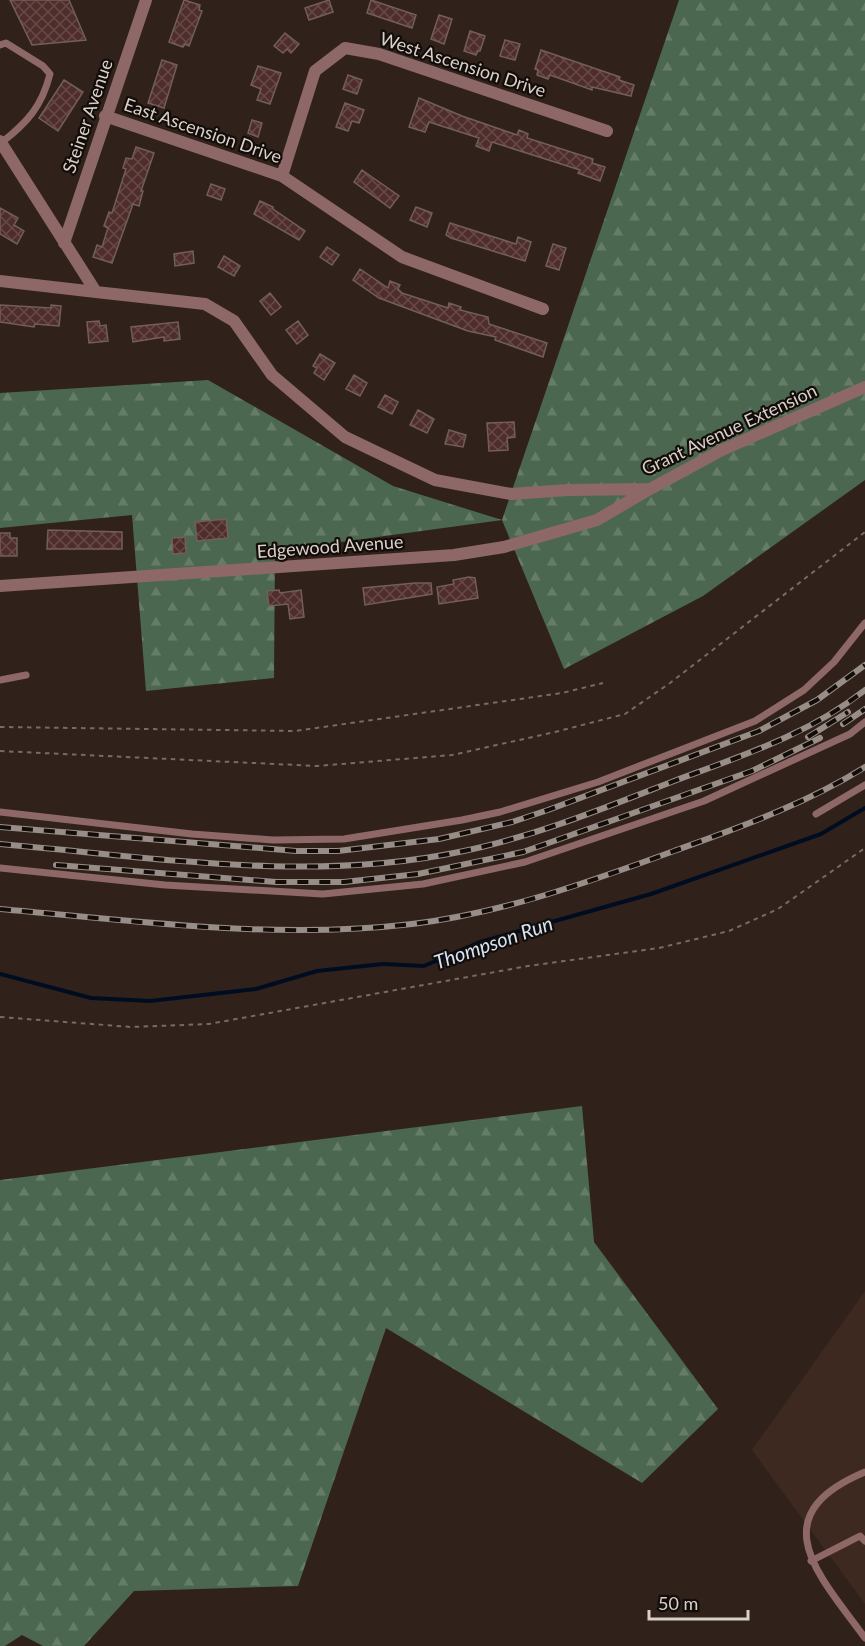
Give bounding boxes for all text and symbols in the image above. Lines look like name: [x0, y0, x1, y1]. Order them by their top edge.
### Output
street label: West Ascension Drive: [377, 27, 549, 101]
street label: Steiner Avenue: [57, 56, 117, 176]
street label: East Ascension Drive: [121, 93, 285, 167]
street label: Grant Avenue Extension: [638, 379, 820, 479]
street label: Edgewood Avenue: [256, 530, 404, 562]
water label: Thompson Run: [430, 910, 556, 974]
scale bar: [649, 1583, 748, 1621]
text: 50 m: [658, 1592, 698, 1614]

